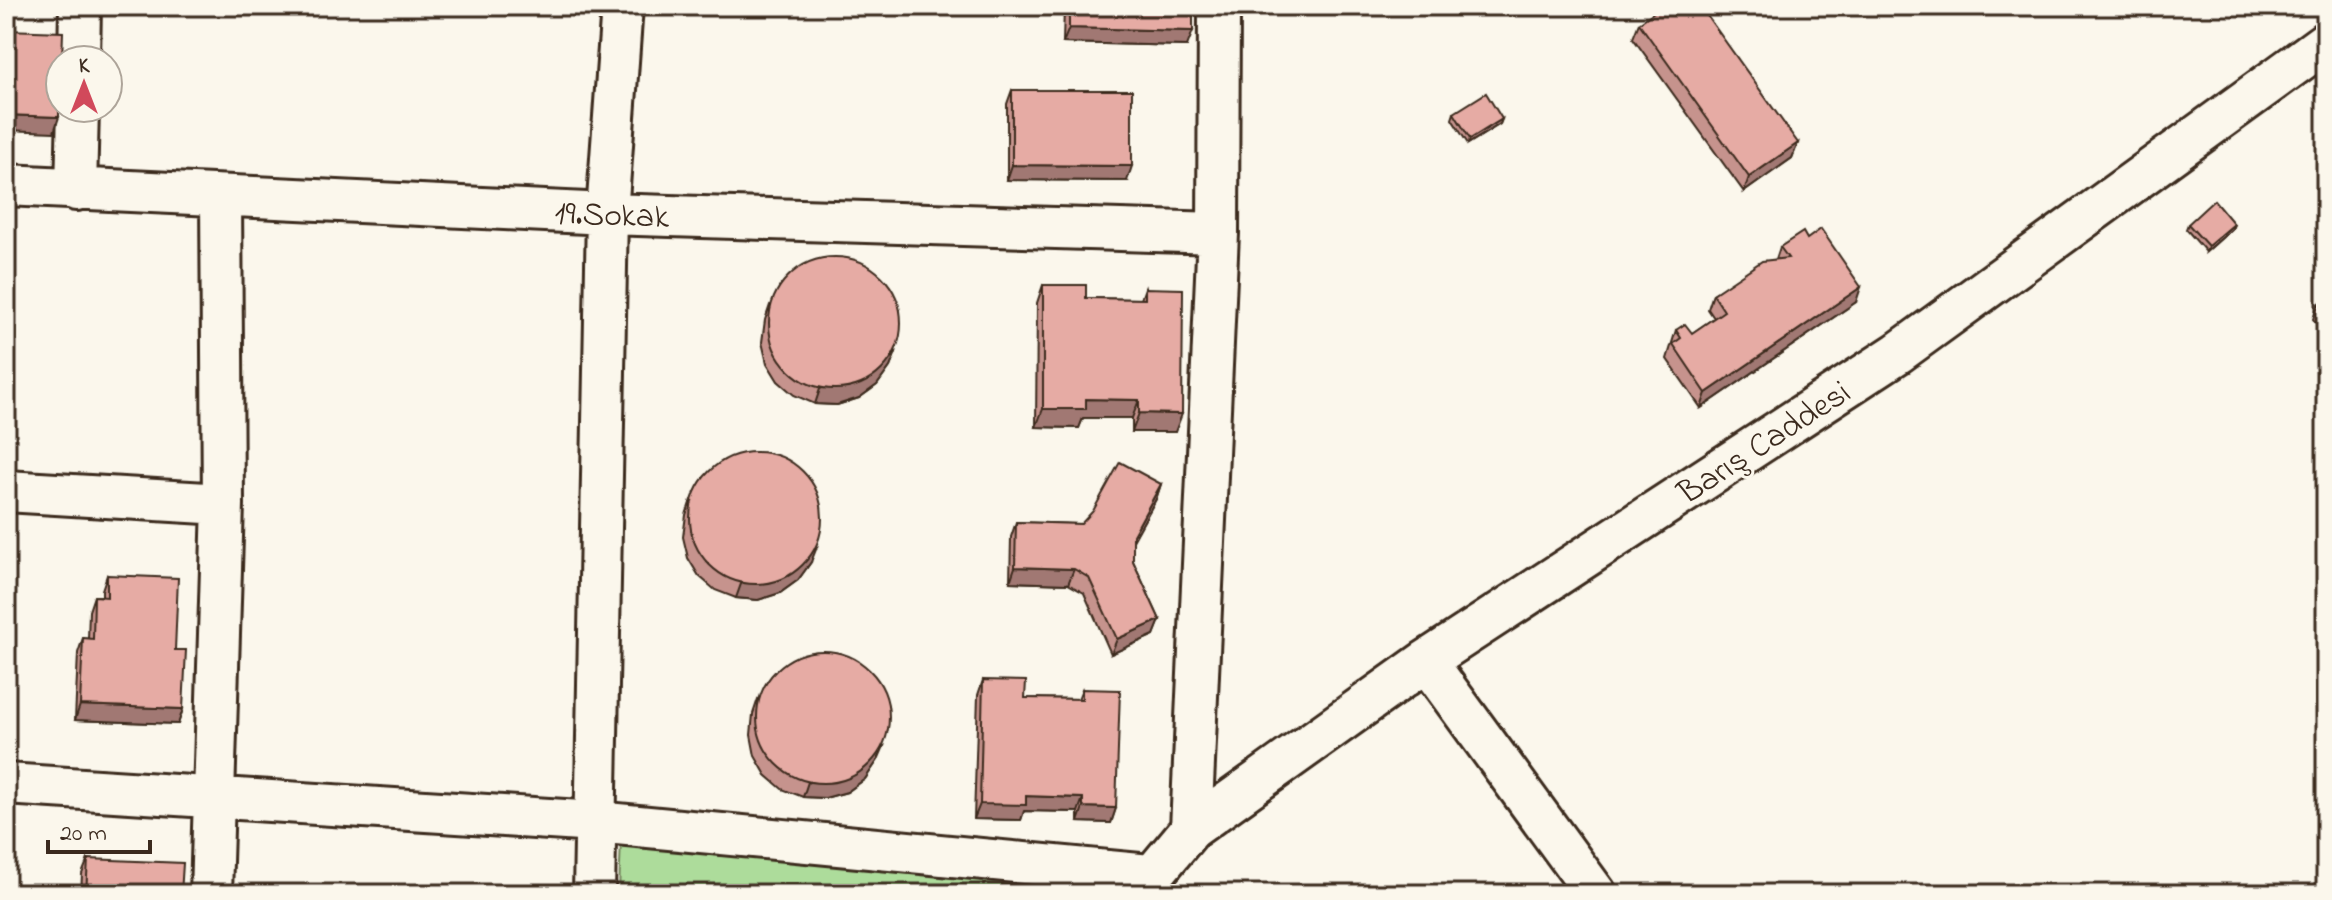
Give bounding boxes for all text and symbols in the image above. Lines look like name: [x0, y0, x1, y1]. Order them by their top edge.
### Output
north arrow: [44, 44, 124, 124]
text: K: [79, 51, 91, 83]
street label: 19.Sokak: [554, 190, 670, 244]
street label: Barış Caddesi: [1668, 370, 1862, 520]
scale bar: [48, 804, 150, 854]
text: 20 m: [60, 817, 107, 852]

